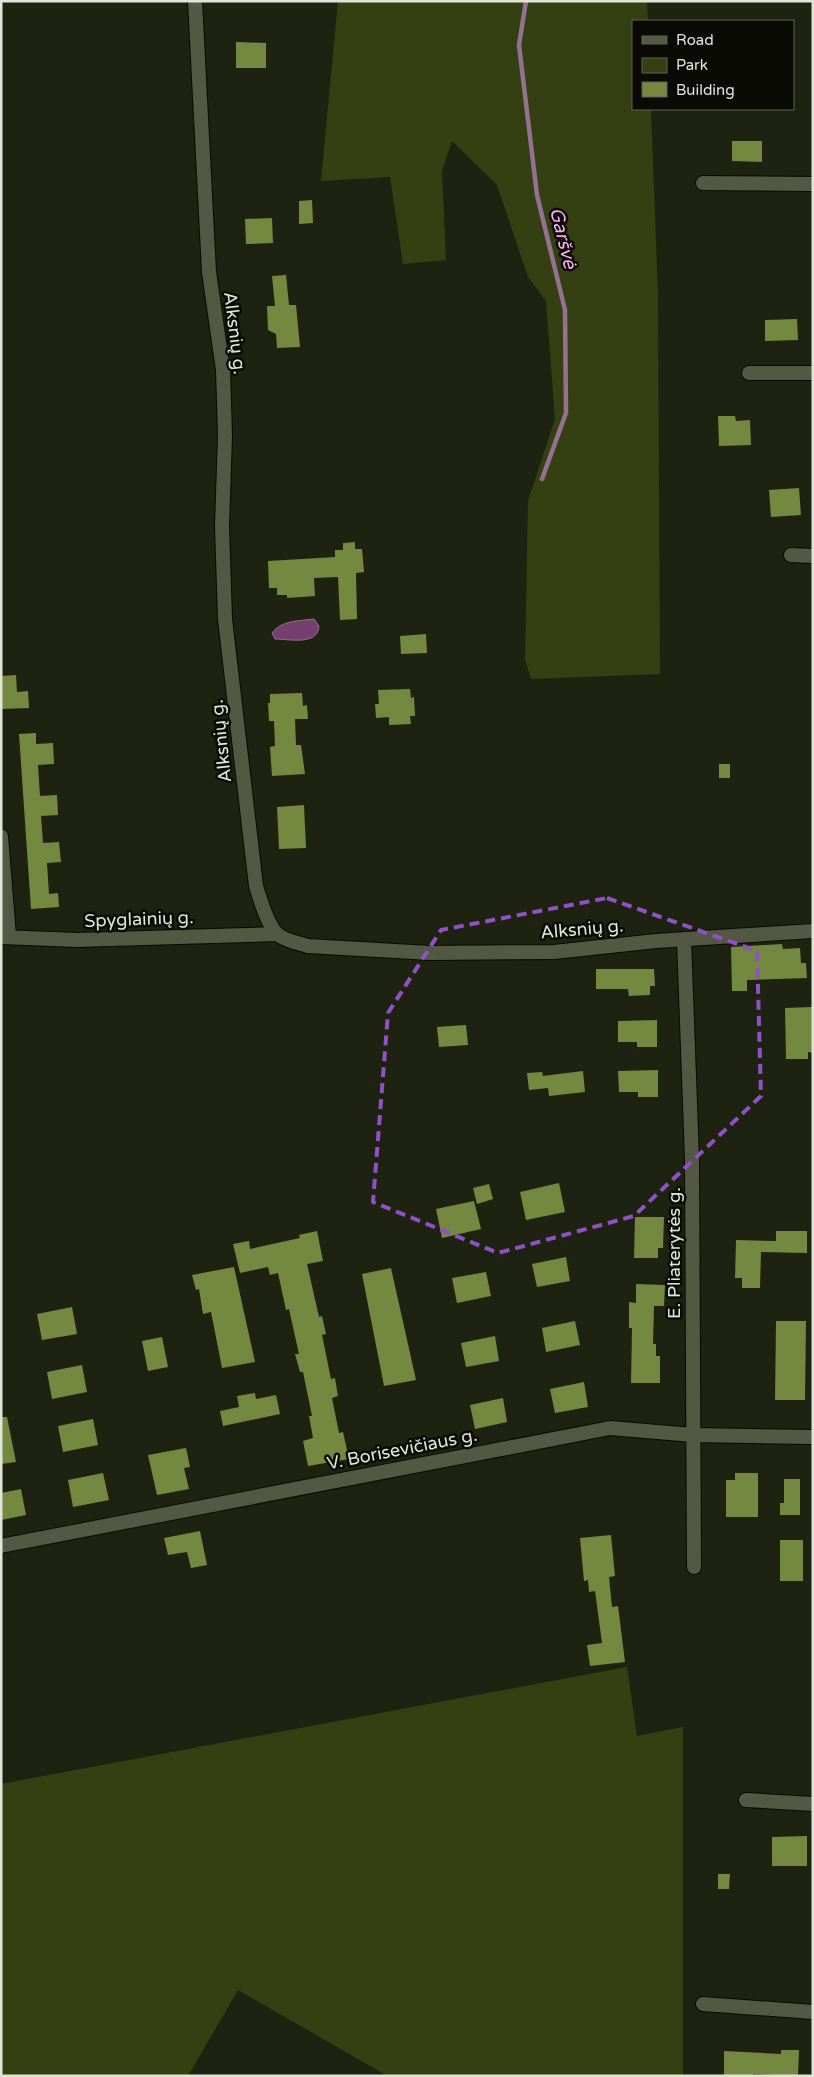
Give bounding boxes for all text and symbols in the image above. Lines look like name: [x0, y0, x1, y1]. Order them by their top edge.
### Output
legend: [632, 20, 794, 110]
text: Road: [676, 31, 714, 49]
text: Park: [676, 56, 708, 74]
text: Building: [676, 81, 735, 99]
water label: Garšvė: [545, 205, 581, 272]
street label: Alksnių g.: [219, 290, 251, 376]
street label: Alksnių g.: [206, 698, 236, 784]
street label: Spyglainių g.: [84, 906, 194, 932]
street label: Alksnių g.: [540, 914, 624, 944]
street label: E. Pliaterytės g.: [663, 1187, 685, 1319]
street label: V. Borisevičiaus g.: [325, 1424, 479, 1474]

